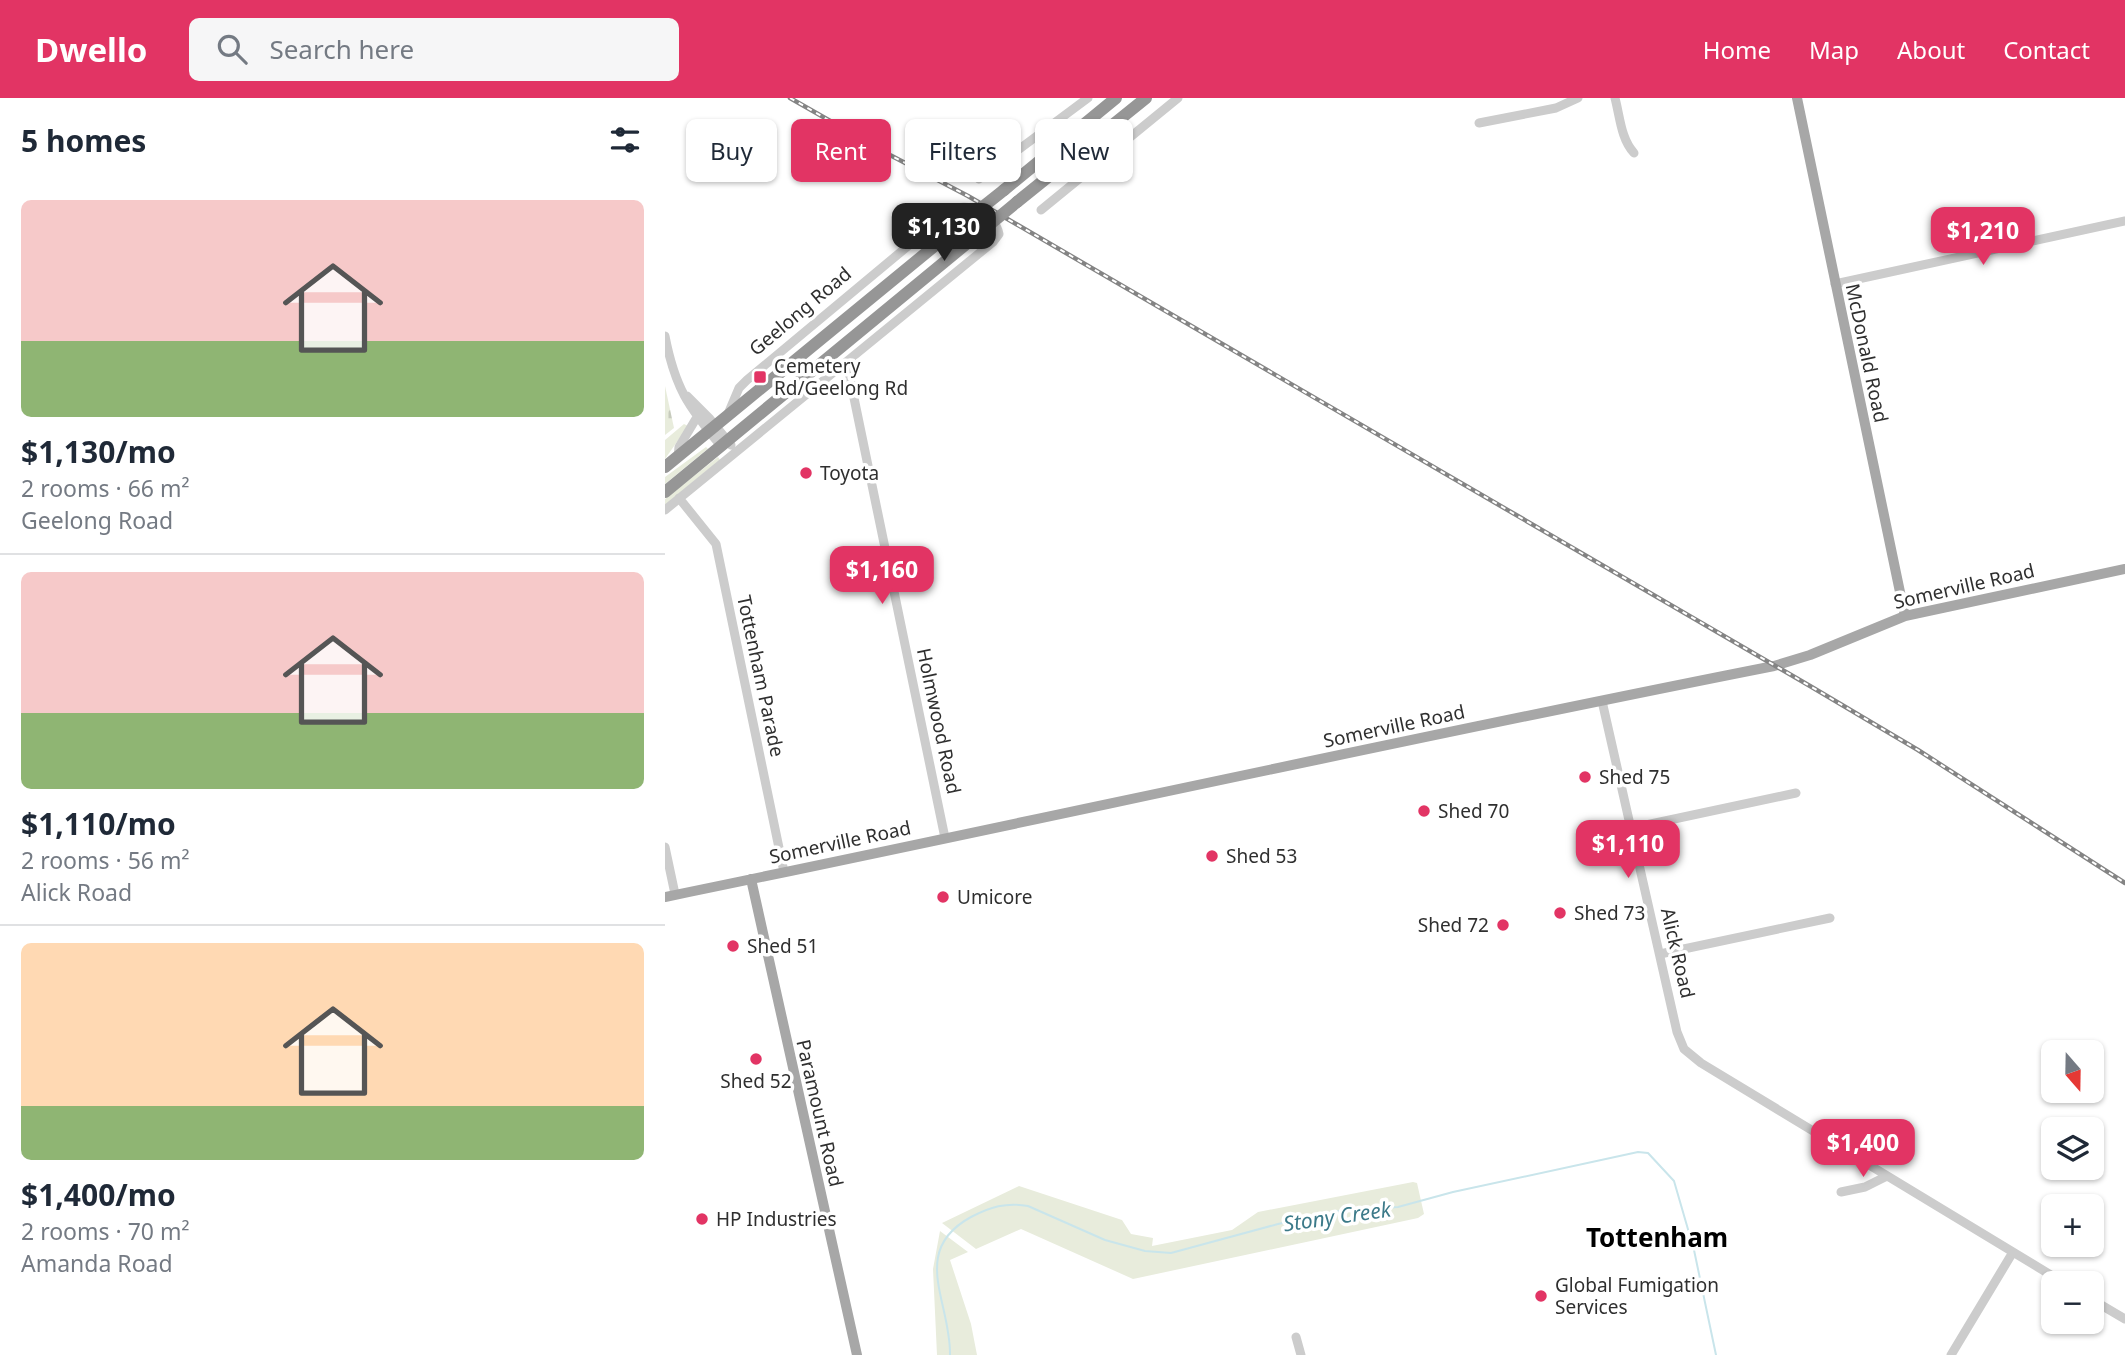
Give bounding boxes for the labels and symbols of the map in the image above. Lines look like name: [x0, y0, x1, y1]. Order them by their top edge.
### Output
pin: $1,130: [887, 204, 1001, 263]
pin: $1,210: [1926, 208, 2040, 267]
street label: Geelong Road: [744, 261, 856, 361]
street label: McDonald Road: [1840, 281, 1894, 425]
place label: Cemetery Rd/Geelong Rd: [774, 353, 908, 401]
marker: Cemetery Rd/Geelong Rd: [752, 369, 768, 385]
place label: Toyota: [820, 460, 879, 486]
marker: Toyota: [798, 465, 814, 481]
pin: $1,160: [825, 546, 939, 606]
street label: Somerville Road: [1891, 557, 2037, 615]
street label: Tottenham Parade: [731, 593, 791, 759]
street label: Holmwood Road: [911, 646, 967, 796]
street label: Somerville Road: [1321, 698, 1467, 754]
place label: Shed 75: [1599, 764, 1670, 790]
marker: Shed 75: [1577, 769, 1593, 785]
place label: Shed 70: [1438, 798, 1509, 824]
marker: Shed 70: [1416, 803, 1432, 819]
street label: Somerville Road: [767, 814, 913, 870]
pin: $1,110: [1571, 820, 1685, 880]
place label: Shed 53: [1226, 843, 1297, 869]
marker: Shed 53: [1204, 848, 1220, 864]
place label: Umicore: [957, 884, 1032, 910]
marker: Umicore: [935, 889, 951, 905]
place label: Shed 73: [1574, 900, 1645, 926]
marker: Shed 73: [1552, 905, 1568, 921]
street label: Alick Road: [1655, 905, 1701, 1001]
place label: Shed 72: [1418, 912, 1489, 938]
marker: Shed 72: [1495, 917, 1511, 933]
place label: Shed 51: [747, 933, 818, 959]
marker: Shed 51: [725, 938, 741, 954]
street label: Paramount Road: [790, 1037, 850, 1189]
north arrow: [2041, 1040, 2103, 1102]
marker: Shed 52: [748, 1051, 764, 1067]
place label: Shed 52: [720, 1068, 792, 1094]
pin: $1,400: [1806, 1119, 1920, 1179]
water label: Stony Creek: [1281, 1194, 1394, 1237]
place label: HP Industries: [716, 1206, 837, 1232]
marker: HP Industries: [694, 1211, 710, 1227]
district label: Tottenham: [1586, 1219, 1728, 1255]
place label: Global Fumigation Services: [1555, 1272, 1719, 1320]
marker: Global Fumigation Services: [1533, 1288, 1549, 1304]

